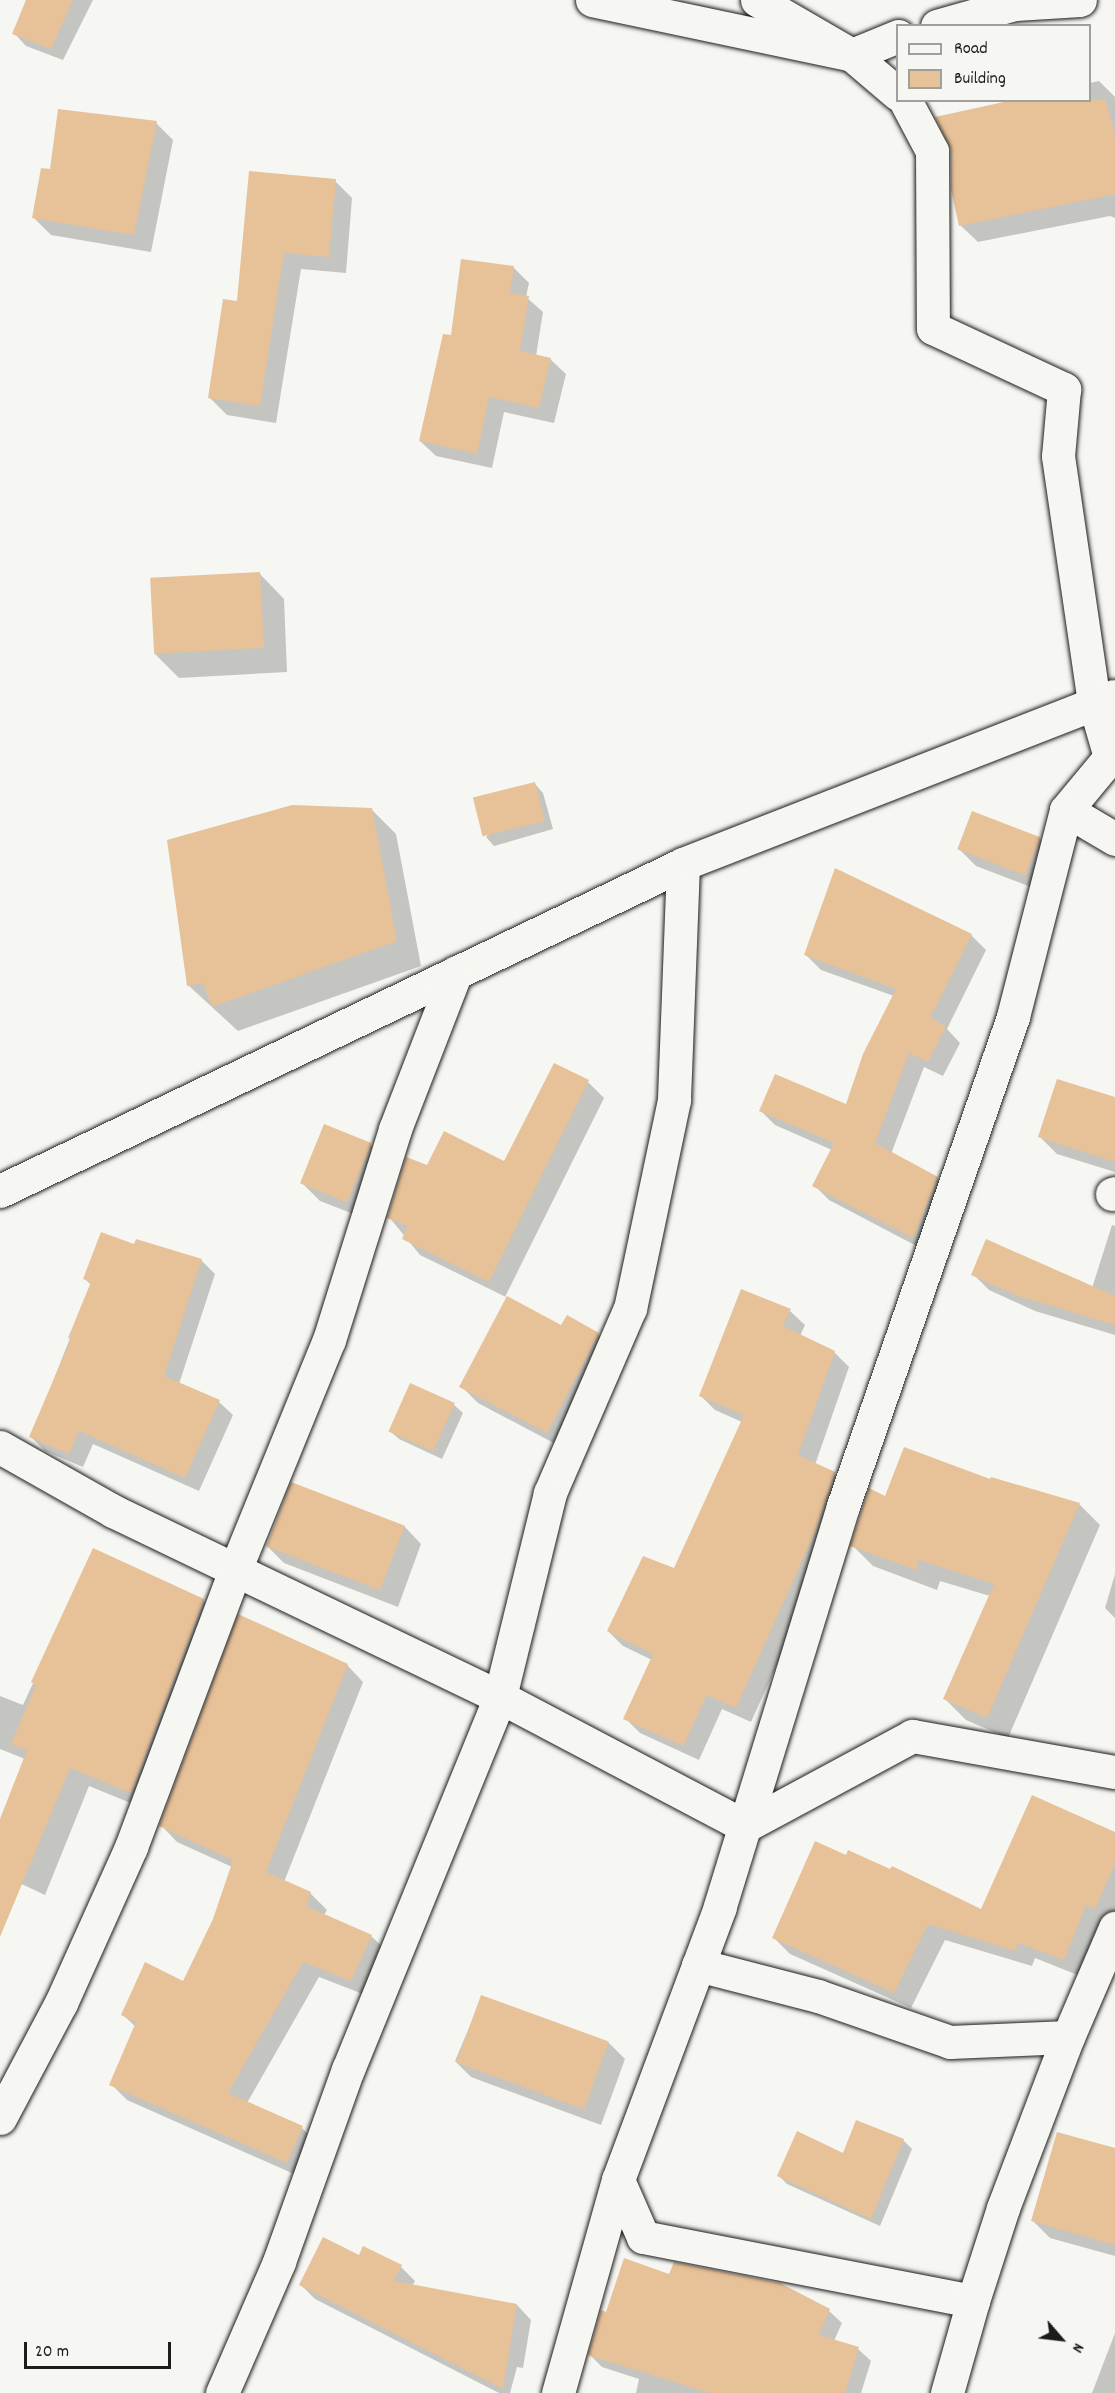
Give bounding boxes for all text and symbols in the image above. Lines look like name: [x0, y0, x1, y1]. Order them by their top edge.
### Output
legend: [896, 24, 1091, 102]
text: Road: [954, 37, 988, 62]
text: Building: [954, 67, 1006, 92]
north arrow: [1031, 2309, 1091, 2369]
scale bar: [27, 2330, 174, 2368]
text: N: [1065, 2339, 1089, 2357]
text: 20 m: [35, 2340, 69, 2365]

